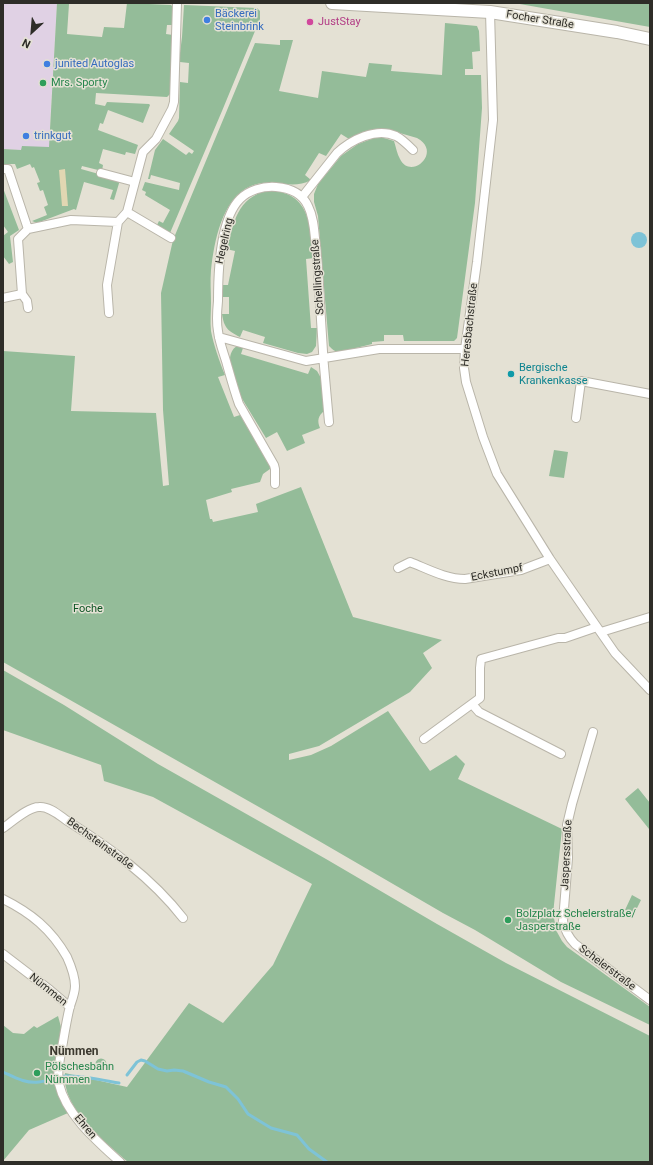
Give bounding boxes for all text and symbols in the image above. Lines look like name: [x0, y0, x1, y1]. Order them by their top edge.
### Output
place label: Bäckerei Steinbrink: [215, 7, 264, 33]
street label: Focher Straße: [505, 8, 575, 32]
north arrow: [12, 12, 52, 52]
marker: Bäckerei Steinbrink: [202, 15, 212, 25]
place label: JustStay: [318, 15, 361, 29]
marker: JustStay: [305, 17, 315, 27]
text: N: [20, 36, 33, 51]
place label: junited Autoglas: [55, 57, 134, 71]
marker: junited Autoglas: [42, 59, 52, 69]
place label: Mrs. Sporty: [51, 76, 107, 90]
marker: Mrs. Sporty: [38, 78, 48, 88]
place label: trinkgut: [34, 129, 71, 143]
marker: trinkgut: [21, 131, 31, 141]
street label: Hegelring: [213, 217, 237, 265]
street label: Schellingstraße: [309, 239, 327, 315]
street label: Heresbachstraße: [459, 283, 481, 367]
place label: Bergische Krankenkasse: [519, 361, 588, 387]
marker: Bergische Krankenkasse: [506, 369, 516, 379]
street label: Eckstumpf: [470, 562, 524, 584]
park label: Foche: [73, 602, 103, 616]
street label: Bechsteinstraße: [64, 815, 136, 873]
street label: Jaspersstraße: [559, 820, 575, 890]
place label: Bolzplatz Schelerstraße/ Jasperstraße: [516, 907, 636, 933]
marker: Bolzplatz Schelerstraße/ Jasperstraße: [503, 915, 513, 925]
street label: Schelerstraße: [576, 942, 638, 994]
street label: Nümmen: [26, 971, 70, 1009]
district label: Nümmen: [49, 1045, 99, 1059]
place label: Pölschesbahn Nümmen: [45, 1060, 114, 1086]
marker: Pölschesbahn Nümmen: [32, 1068, 42, 1078]
street label: Ehren: [71, 1112, 99, 1142]

